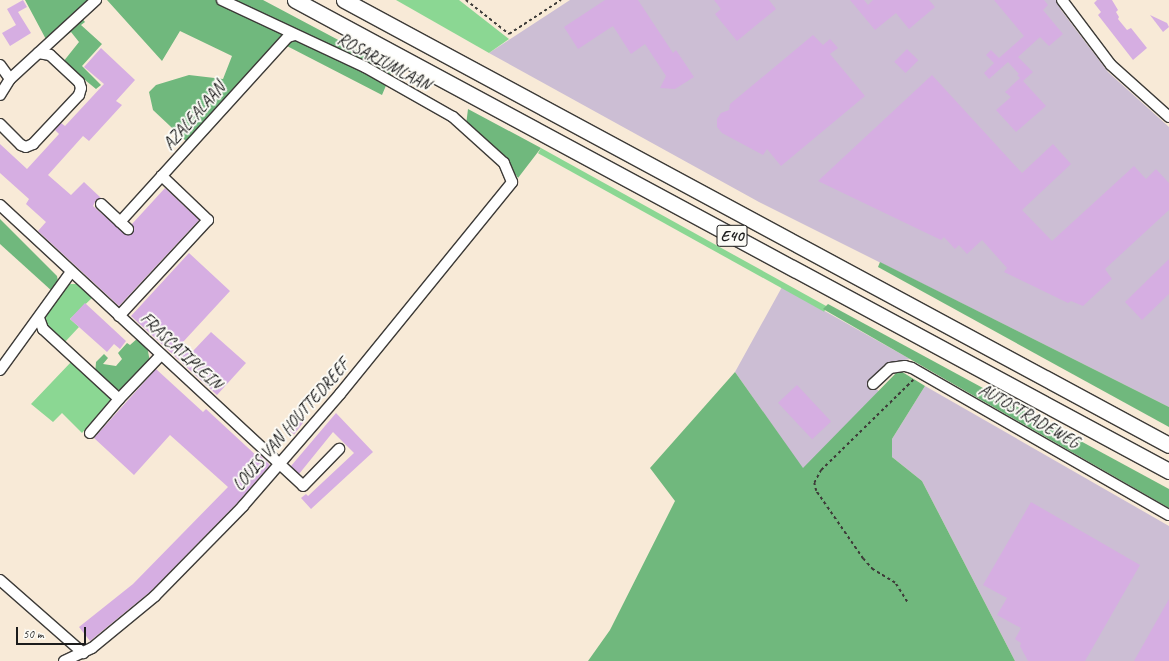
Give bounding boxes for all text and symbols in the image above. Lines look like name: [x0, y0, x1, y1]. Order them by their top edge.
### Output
street label: ROSARIUMLAAN: [334, 29, 434, 95]
street label: AZALEALAAN: [158, 78, 230, 154]
road number: E40: [716, 222, 748, 250]
street label: FRASCATIPLEIN: [136, 308, 226, 394]
street label: LOUIS VAN HOUTTEDREEF: [229, 356, 353, 494]
street label: AUTOSTRADEWEG: [975, 379, 1083, 453]
scale bar: [18, 619, 88, 645]
text: 50 m: [23, 626, 43, 642]

